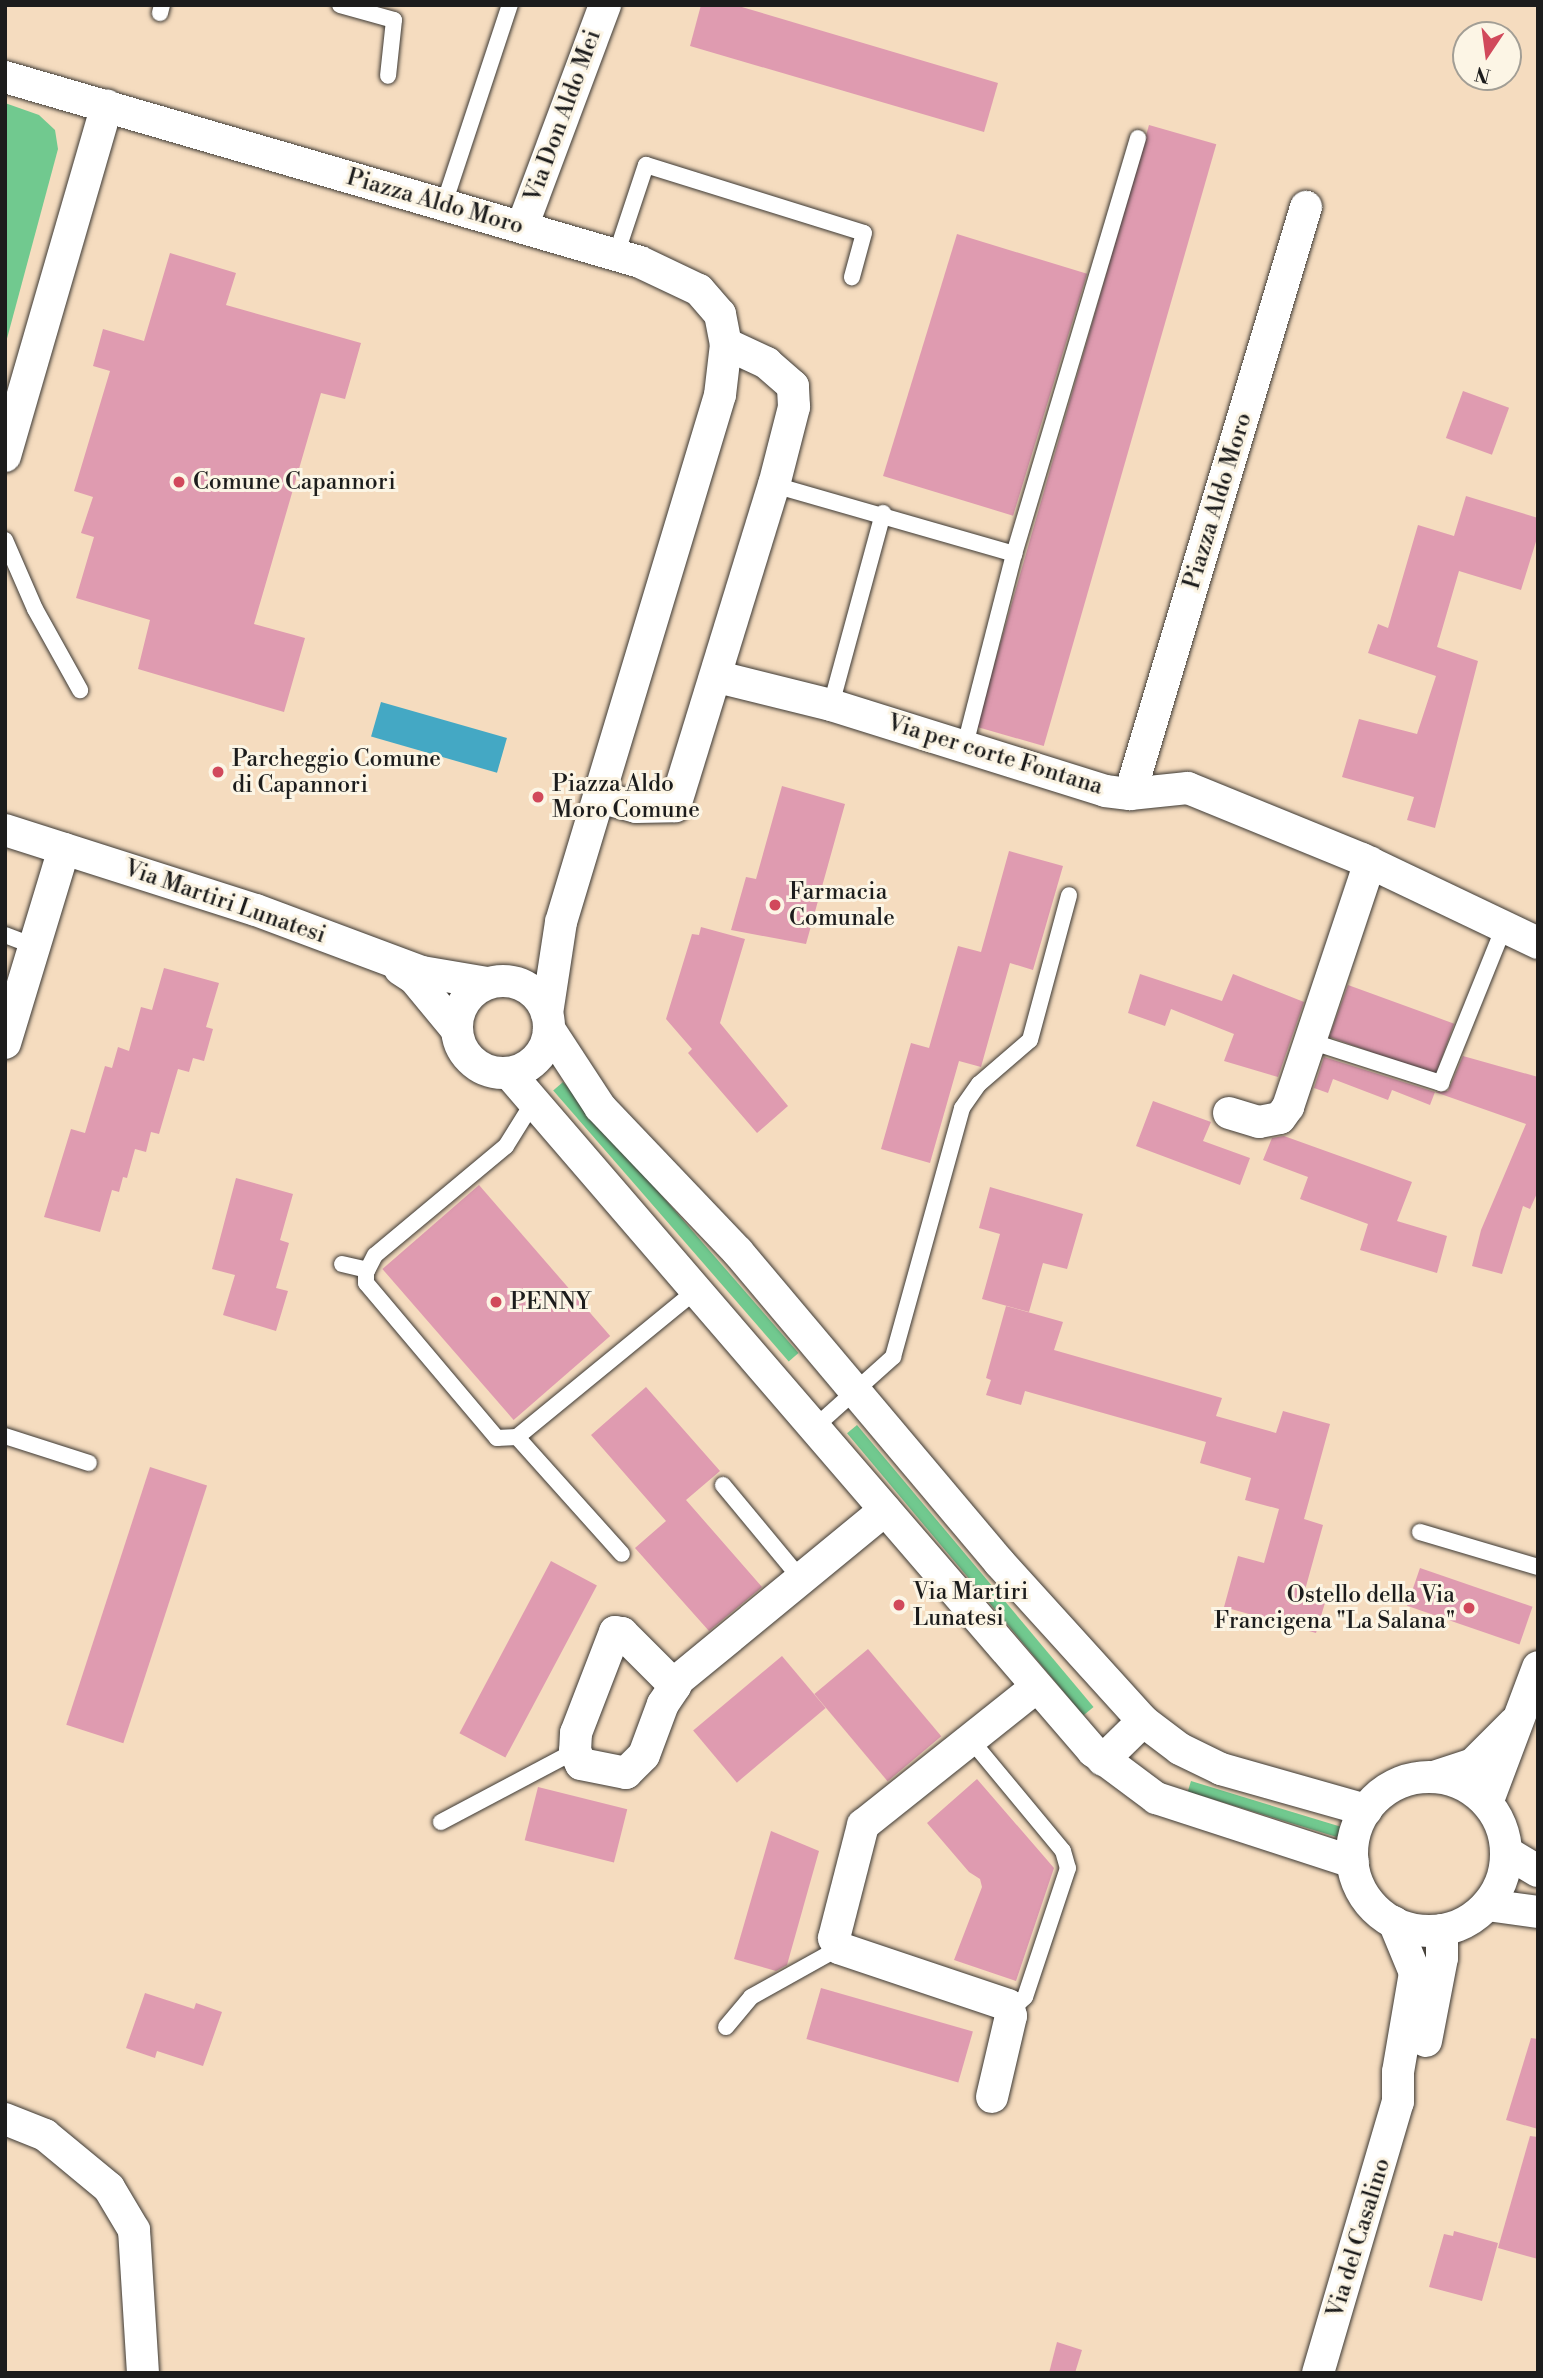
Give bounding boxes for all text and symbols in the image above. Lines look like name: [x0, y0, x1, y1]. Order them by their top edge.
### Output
north arrow: [1452, 21, 1522, 91]
street label: Via Don Aldo Mei: [519, 26, 607, 206]
text: N: [1473, 61, 1493, 88]
street label: Piazza Aldo Moro: [343, 164, 527, 240]
street label: Piazza Aldo Moro: [1178, 410, 1258, 592]
place label: Comune Capannori: [193, 468, 396, 496]
marker: Comune Capannori: [171, 474, 187, 490]
street label: Via per corte Fontana: [884, 709, 1106, 801]
place label: Parcheggio Comune di Capannori: [232, 745, 441, 799]
marker: Parcheggio Comune di Capannori: [210, 764, 226, 780]
place label: Piazza Aldo Moro Comune: [552, 770, 700, 824]
marker: Piazza Aldo Moro Comune: [530, 789, 546, 805]
street label: Via Martiri Lunatesi: [121, 855, 329, 949]
place label: Farmacia Comunale: [789, 878, 895, 932]
marker: Farmacia Comunale: [767, 897, 783, 913]
place label: PENNY: [510, 1288, 591, 1316]
marker: PENNY: [488, 1294, 504, 1310]
place label: Via Martiri Lunatesi: [913, 1578, 1028, 1632]
place label: Ostello della Via Francigena "La Salana": [1214, 1581, 1455, 1635]
marker: Via Martiri Lunatesi: [891, 1597, 907, 1613]
marker: Ostello della Via Francigena "La Salana": [1461, 1600, 1477, 1616]
street label: Via del Casalino: [1322, 2155, 1396, 2321]

